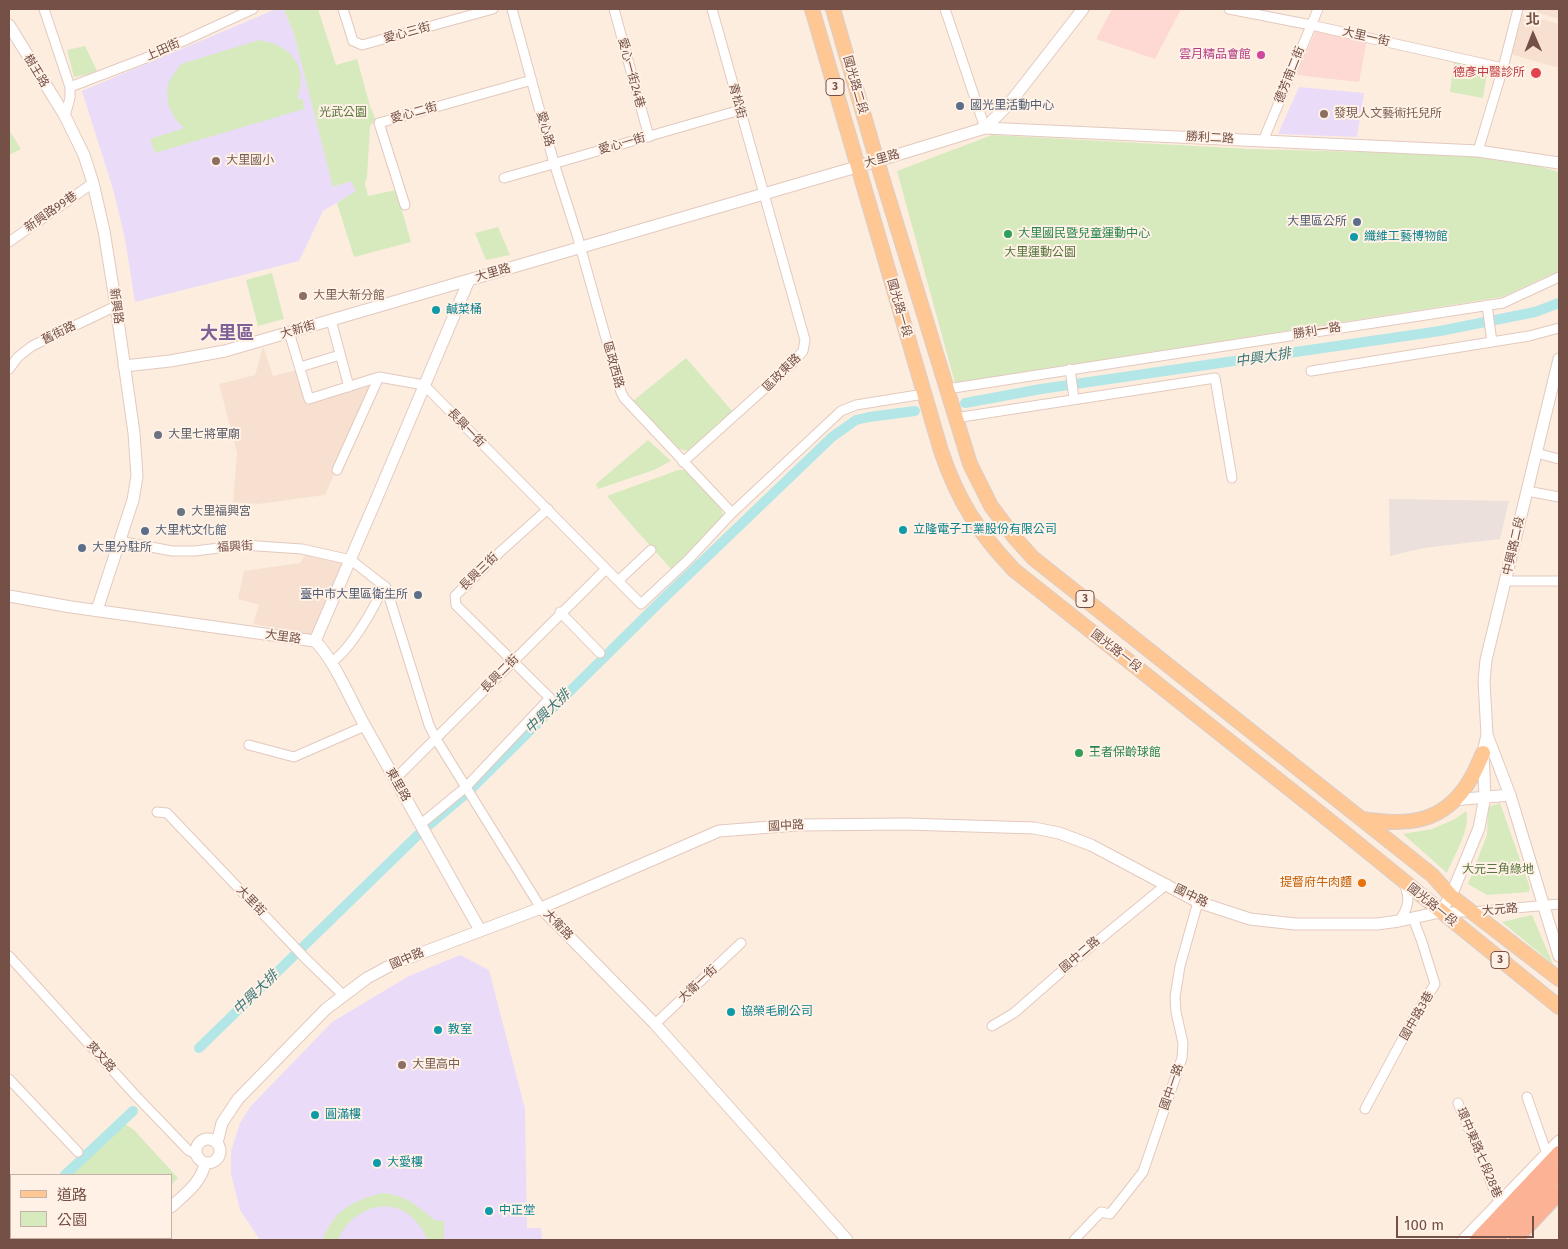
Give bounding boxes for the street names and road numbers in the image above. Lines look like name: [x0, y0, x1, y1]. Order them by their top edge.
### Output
street label: 愛心三街: [382, 20, 432, 46]
street label: 大里一街: [1341, 25, 1391, 49]
street label: 上田街: [144, 36, 182, 64]
street label: 愛心一街24巷: [615, 36, 647, 110]
street label: 德芳南二街: [1272, 44, 1308, 106]
street label: 樹王路: [21, 52, 51, 90]
street label: 國光路二段: [840, 54, 870, 116]
road number: 3: [826, 78, 844, 95]
street label: 青松街: [725, 82, 749, 120]
street label: 愛心二街: [389, 99, 439, 127]
street label: 愛心路: [533, 110, 557, 148]
street label: 愛心一街: [597, 130, 647, 158]
street label: 勝利二路: [1186, 130, 1234, 146]
street label: 大里路: [863, 147, 901, 171]
street label: 新興路99巷: [22, 189, 80, 235]
street label: 大里路: [474, 261, 512, 285]
street label: 國光路一段: [884, 277, 914, 339]
street label: 新興路: [106, 287, 126, 325]
street label: 大新街: [279, 318, 317, 342]
street label: 舊街路: [40, 319, 78, 347]
street label: 勝利一路: [1292, 320, 1342, 342]
street label: 區政西路: [599, 340, 627, 390]
street label: 區政東路: [760, 351, 804, 395]
street label: 長興一街: [444, 406, 488, 450]
street label: 中興路二段: [1500, 515, 1528, 577]
street label: 福興街: [217, 539, 253, 555]
street label: 長興三街: [457, 550, 501, 594]
road number: 3: [1076, 590, 1094, 608]
street label: 大里路: [264, 627, 302, 647]
street label: 國光路一段: [1088, 627, 1144, 675]
street label: 長興二街: [478, 652, 522, 696]
street label: 東里路: [383, 766, 413, 804]
street label: 國中路: [768, 818, 804, 834]
street label: 國光路一段: [1404, 881, 1460, 929]
street label: 國中路: [1172, 882, 1210, 910]
street label: 大里街: [233, 883, 269, 919]
street label: 大元路: [1481, 901, 1519, 919]
street label: 大衛路: [540, 907, 576, 943]
street label: 國中二路: [1057, 934, 1103, 976]
street label: 國中路: [388, 945, 426, 973]
road number: 3: [1491, 952, 1509, 968]
street label: 大衛一街: [676, 962, 720, 1006]
street label: 國中路3巷: [1397, 989, 1437, 1043]
street label: 爽文路: [84, 1039, 118, 1075]
street label: 國中一路: [1157, 1062, 1187, 1112]
street label: 環中東路七段28巷: [1454, 1106, 1504, 1200]

